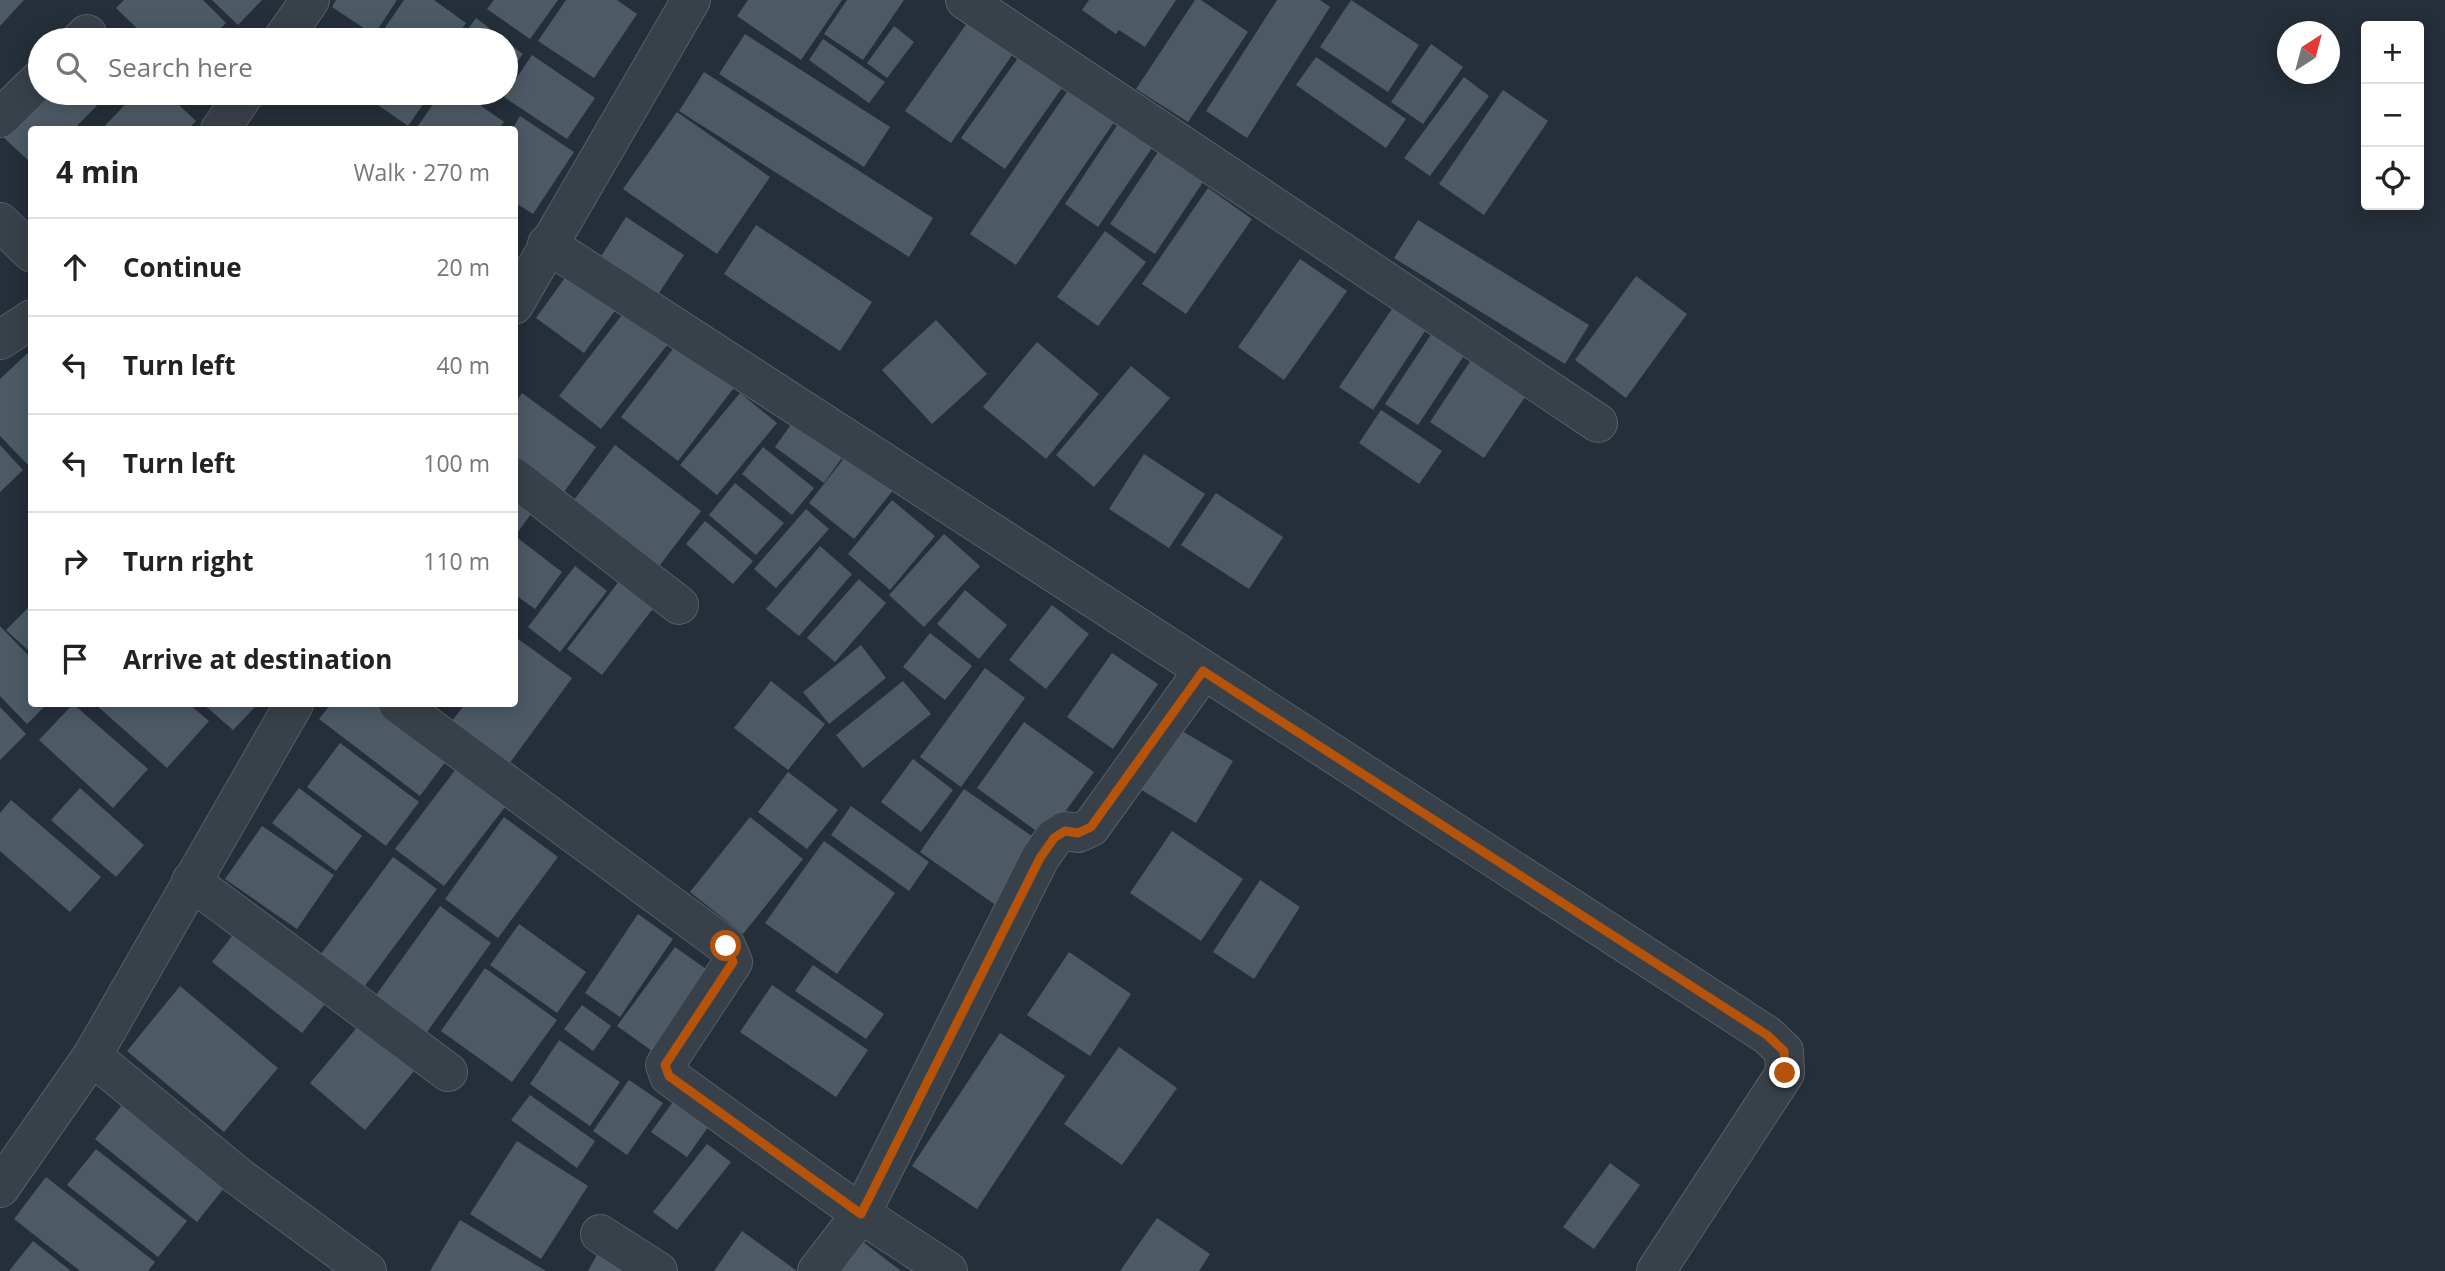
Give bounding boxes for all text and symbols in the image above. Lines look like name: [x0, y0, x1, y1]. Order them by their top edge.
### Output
north arrow: [2277, 21, 2340, 84]
map controls: [2361, 21, 2424, 210]
button: +: [2361, 21, 2424, 84]
search box: [28, 28, 518, 105]
icon: search: [52, 48, 90, 86]
text: Search here: [108, 49, 253, 85]
button: −: [2361, 84, 2424, 147]
button: locate: [2361, 147, 2424, 210]
text: 4 min: [56, 151, 139, 192]
text: Walk · 270 m: [353, 156, 490, 188]
icon: ahead: [56, 248, 94, 286]
text: Continue: [123, 249, 242, 285]
text: 20 m: [436, 251, 490, 283]
icon: left: [56, 346, 94, 384]
text: Turn left: [123, 347, 235, 383]
text: 40 m: [436, 349, 490, 381]
icon: left: [56, 444, 94, 482]
text: Turn left: [123, 445, 235, 481]
text: 100 m: [423, 447, 490, 479]
icon: right: [56, 542, 94, 580]
text: Turn right: [123, 543, 254, 579]
text: 110 m: [423, 545, 490, 577]
icon: arrive: [56, 640, 94, 678]
text: Arrive at destination: [123, 641, 392, 677]
route start: [710, 930, 741, 961]
route end: [1769, 1057, 1800, 1088]

